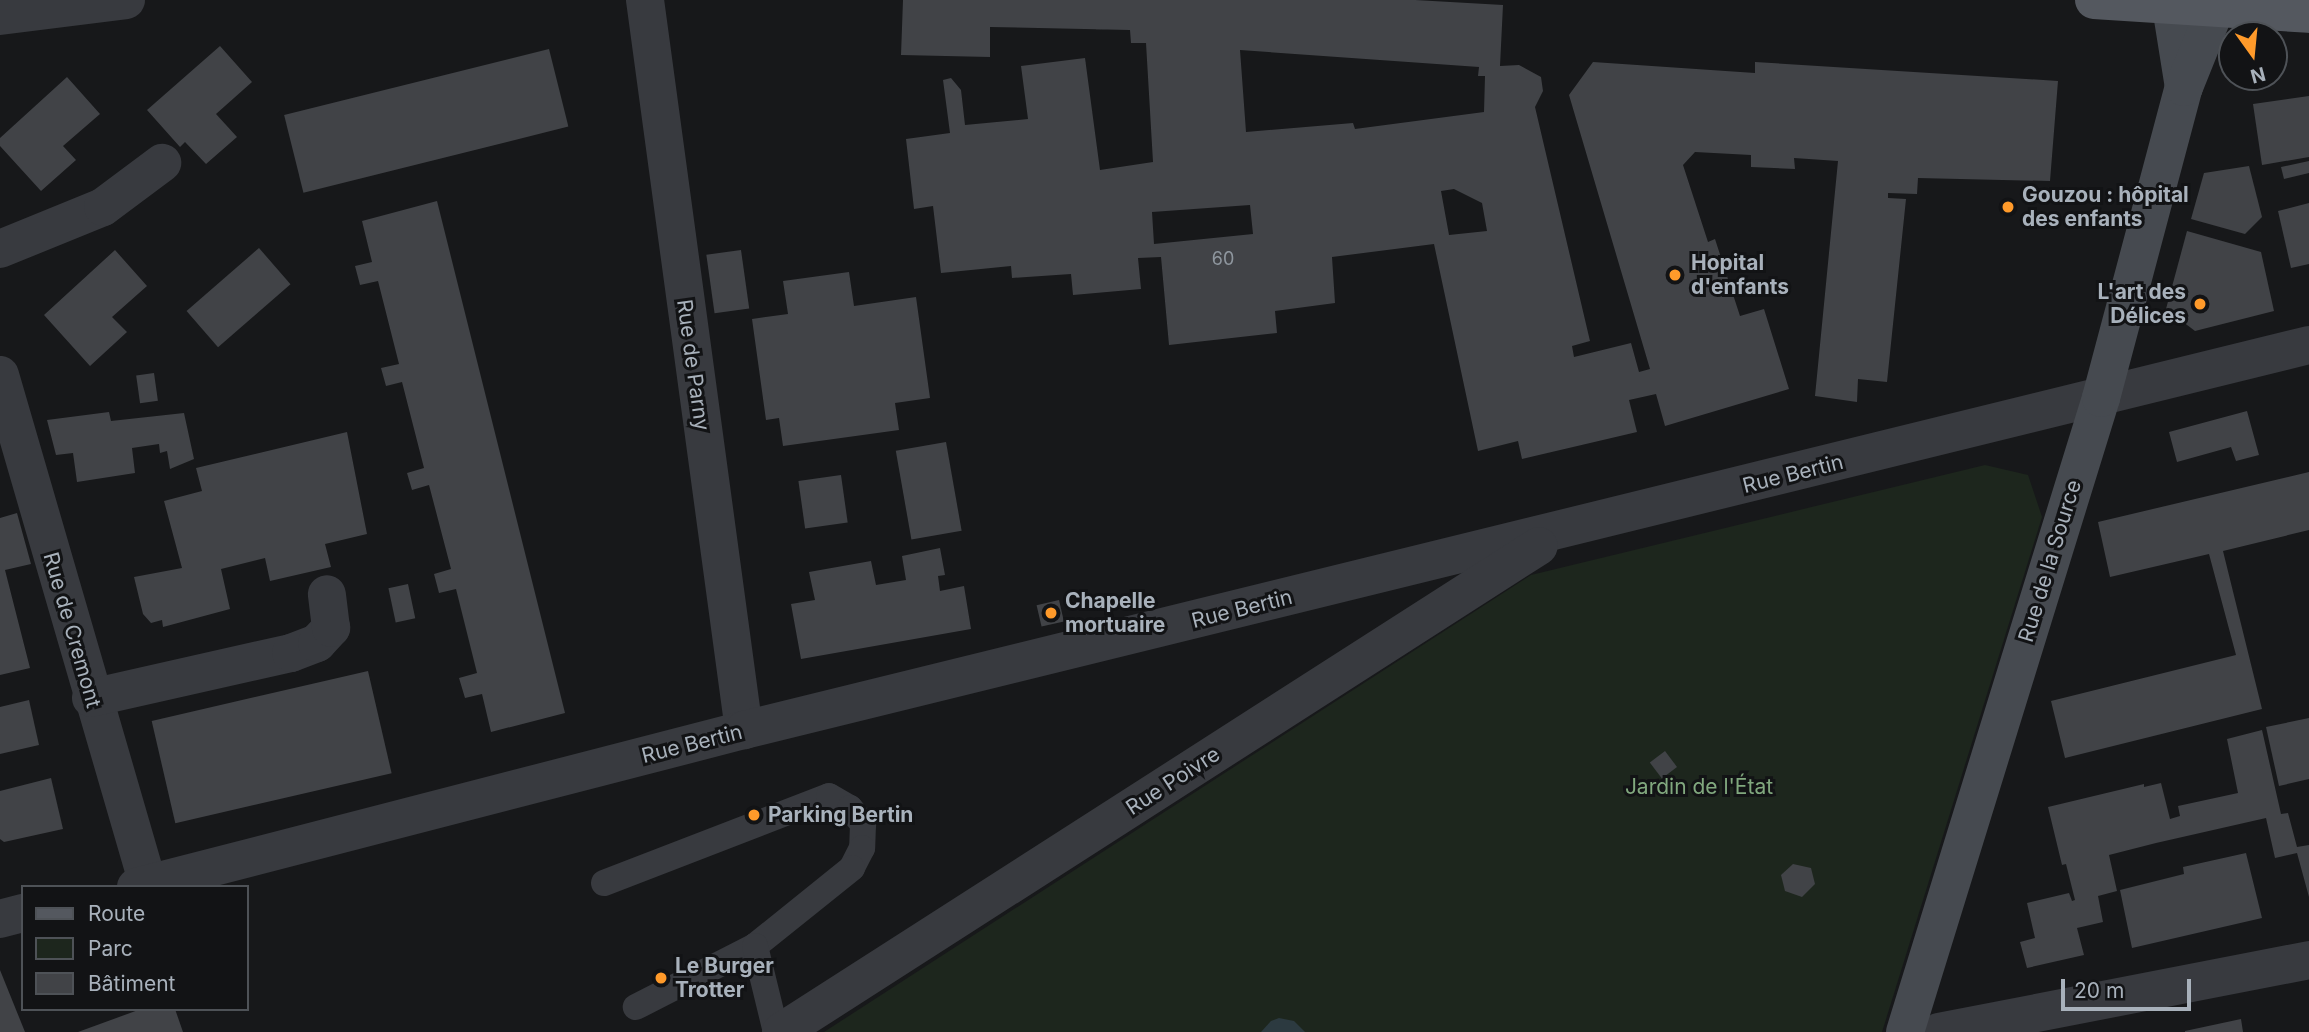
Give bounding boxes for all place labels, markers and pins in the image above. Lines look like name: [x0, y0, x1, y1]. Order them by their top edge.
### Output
place label: Gouzou : hôpital des enfants: [2022, 182, 2189, 232]
marker: Gouzou : hôpital des enfants: [2000, 199, 2016, 215]
place label: Hopital d'enfants: [1691, 250, 1789, 300]
marker: Hopital d'enfants: [1665, 265, 1685, 285]
place label: L'art des Délices: [2098, 279, 2186, 329]
marker: L'art des Délices: [2192, 296, 2208, 312]
place label: Chapelle mortuaire: [1065, 588, 1165, 638]
marker: Chapelle mortuaire: [1043, 605, 1059, 621]
place label: Parking Bertin: [768, 802, 913, 828]
marker: Parking Bertin: [746, 807, 762, 823]
place label: Le Burger Trotter: [675, 953, 774, 1003]
marker: Le Burger Trotter: [653, 970, 669, 986]

